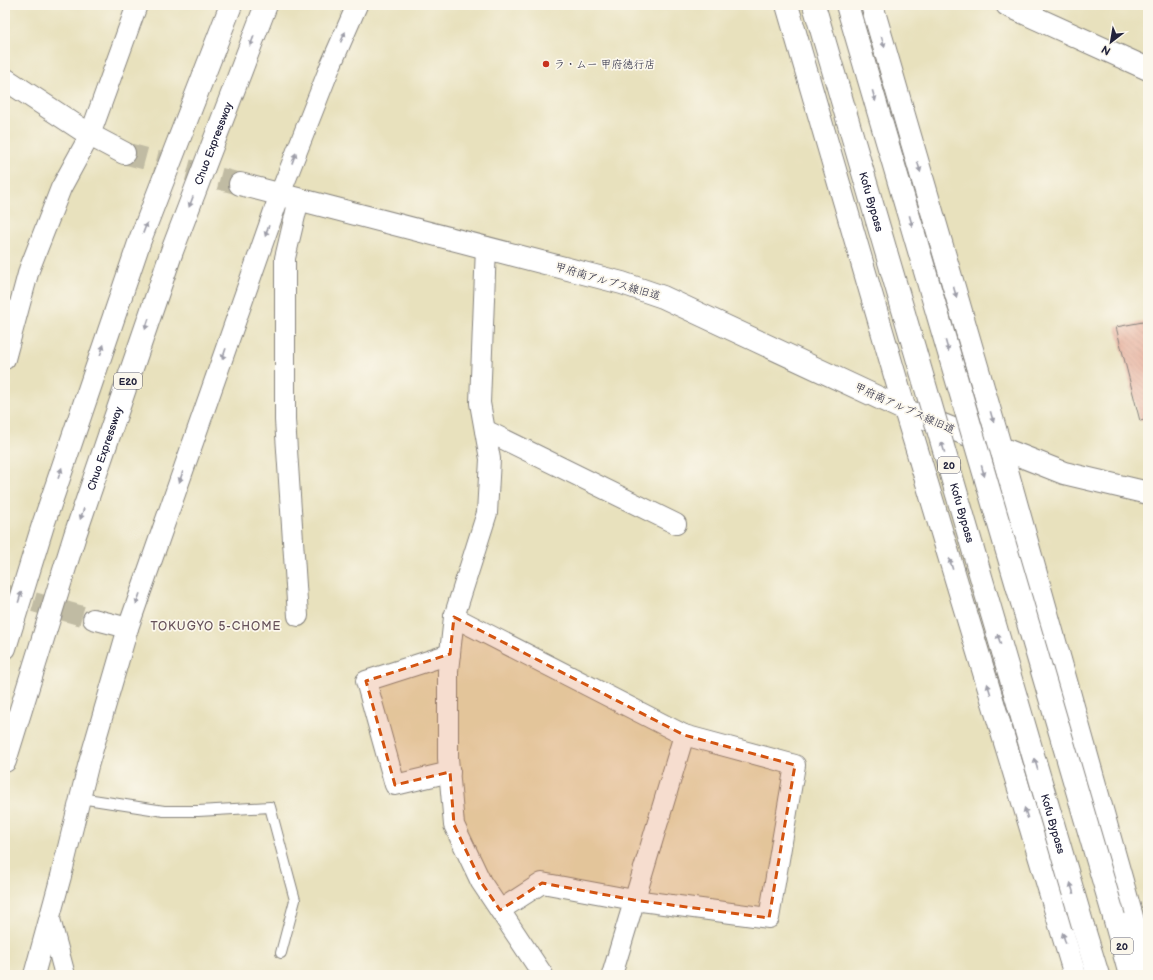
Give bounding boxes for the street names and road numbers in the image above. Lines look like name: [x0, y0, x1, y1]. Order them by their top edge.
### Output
street label: Chuo Expressway: [192, 100, 235, 187]
street label: Kofu Bypass: [856, 171, 886, 234]
street label: 甲府南アルプス線旧道: [554, 260, 662, 303]
road number: E20: [114, 373, 142, 389]
street label: 甲府南アルプス線旧道: [852, 380, 957, 437]
street label: Chuo Expressway: [85, 405, 125, 492]
road number: 20: [938, 457, 960, 473]
street label: Kofu Bypass: [947, 482, 977, 545]
street label: Kofu Bypass: [1038, 793, 1068, 856]
road number: 20: [1111, 938, 1133, 954]

